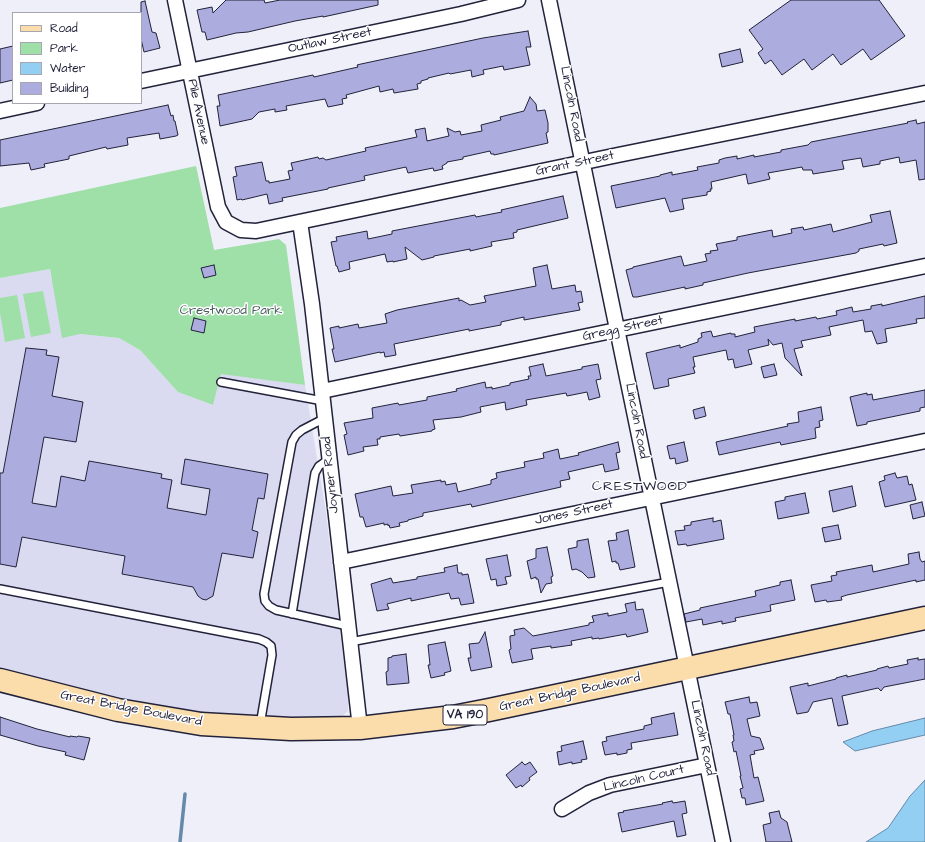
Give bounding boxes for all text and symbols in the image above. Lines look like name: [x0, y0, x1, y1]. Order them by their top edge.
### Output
legend: [12, 12, 142, 104]
text: Road: [50, 20, 78, 37]
street label: Outlaw Street: [287, 25, 373, 57]
text: Park: [50, 40, 78, 57]
text: Water: [50, 60, 85, 77]
street label: Lincoln Road: [556, 65, 586, 143]
street label: Pile Avenue: [183, 78, 213, 146]
text: Building: [50, 80, 88, 97]
street label: Grant Street: [534, 148, 616, 180]
park label: Crestwood Park: [180, 303, 282, 319]
street label: Gregg Street: [581, 313, 665, 345]
street label: Lincoln Road: [621, 382, 651, 460]
street label: Joyner Road: [319, 436, 343, 514]
district label: CRESTWOOD: [592, 479, 688, 495]
street label: Jones Street: [533, 497, 615, 529]
street label: Great Bridge Boulevard: [498, 670, 642, 716]
street label: Great Bridge Boulevard: [59, 688, 203, 730]
street label: Lincoln Road: [686, 699, 718, 777]
road number: VA 190: [443, 705, 487, 725]
street label: Lincoln Court: [602, 762, 686, 796]

